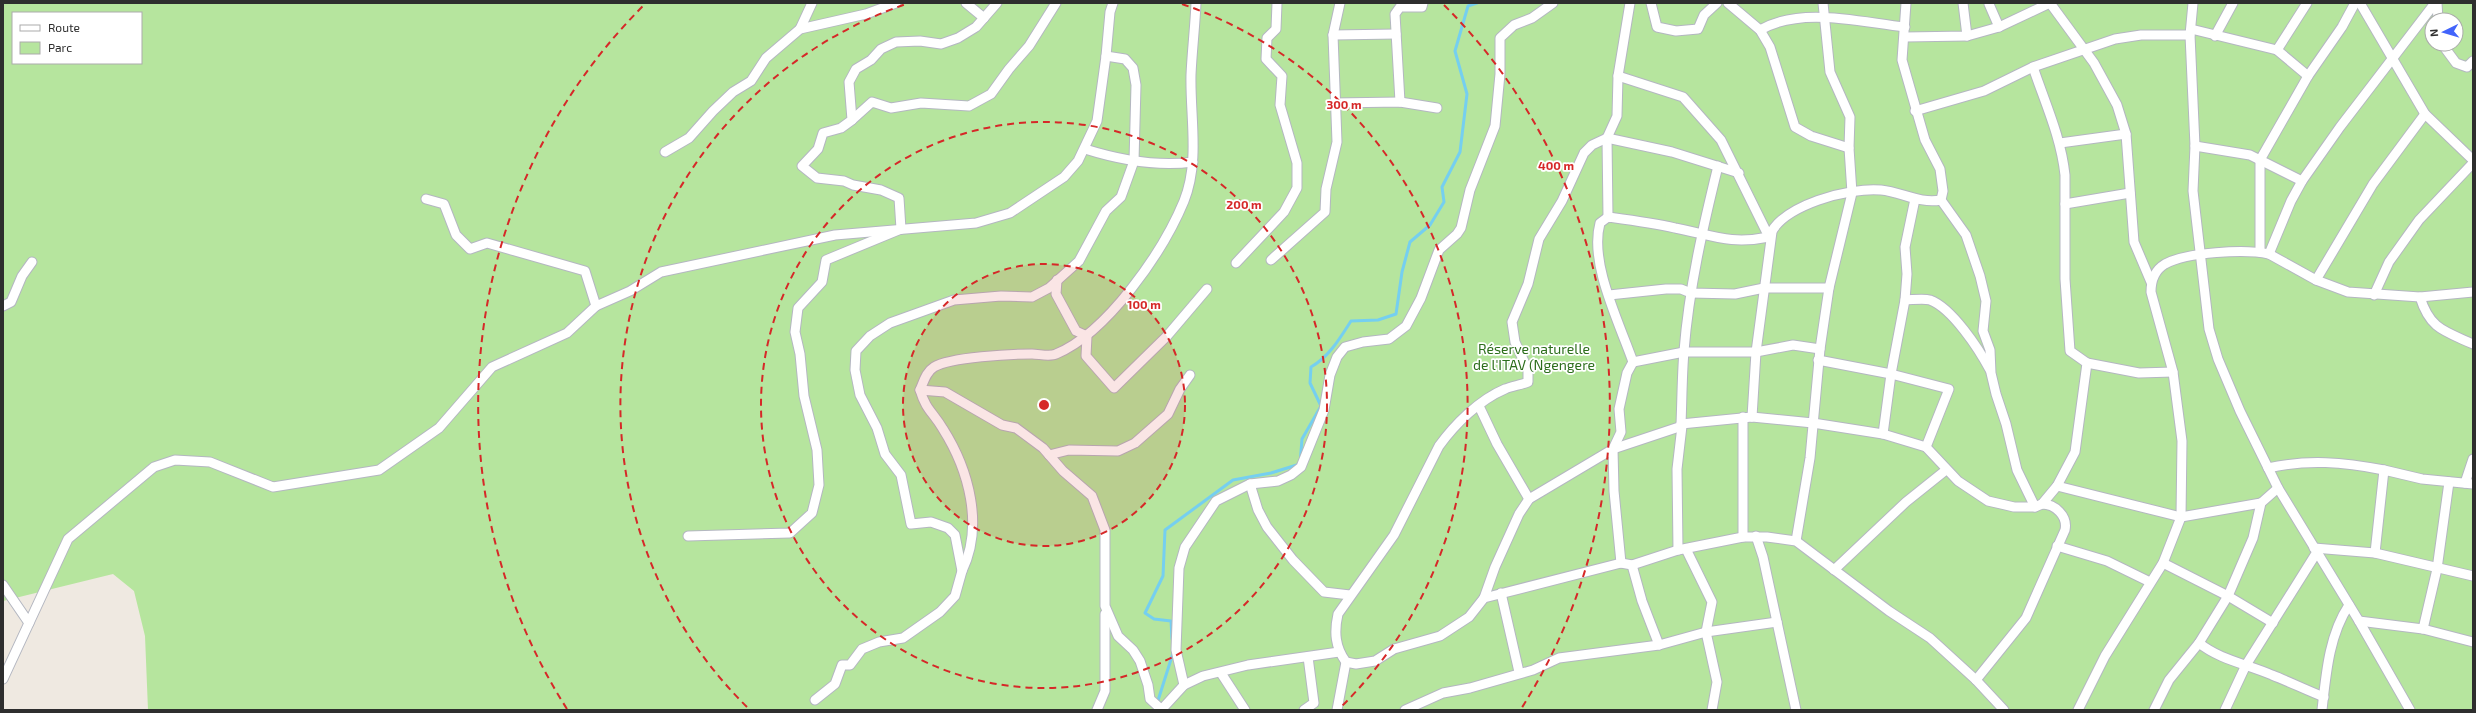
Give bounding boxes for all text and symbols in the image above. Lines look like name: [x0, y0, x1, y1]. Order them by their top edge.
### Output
legend: [12, 12, 142, 64]
north arrow: [2424, 12, 2464, 52]
text: Route: [48, 20, 80, 34]
text: N: [2427, 28, 2440, 37]
text: Parc: [48, 40, 72, 54]
text: 300 m: [1326, 97, 1362, 111]
text: 400 m: [1538, 158, 1574, 172]
text: 200 m: [1226, 197, 1262, 211]
text: 100 m: [1127, 297, 1161, 311]
park label: Réserve naturelle de l'ITAV (Ngengere: [1473, 340, 1595, 373]
centre of rings: [1037, 398, 1051, 412]

